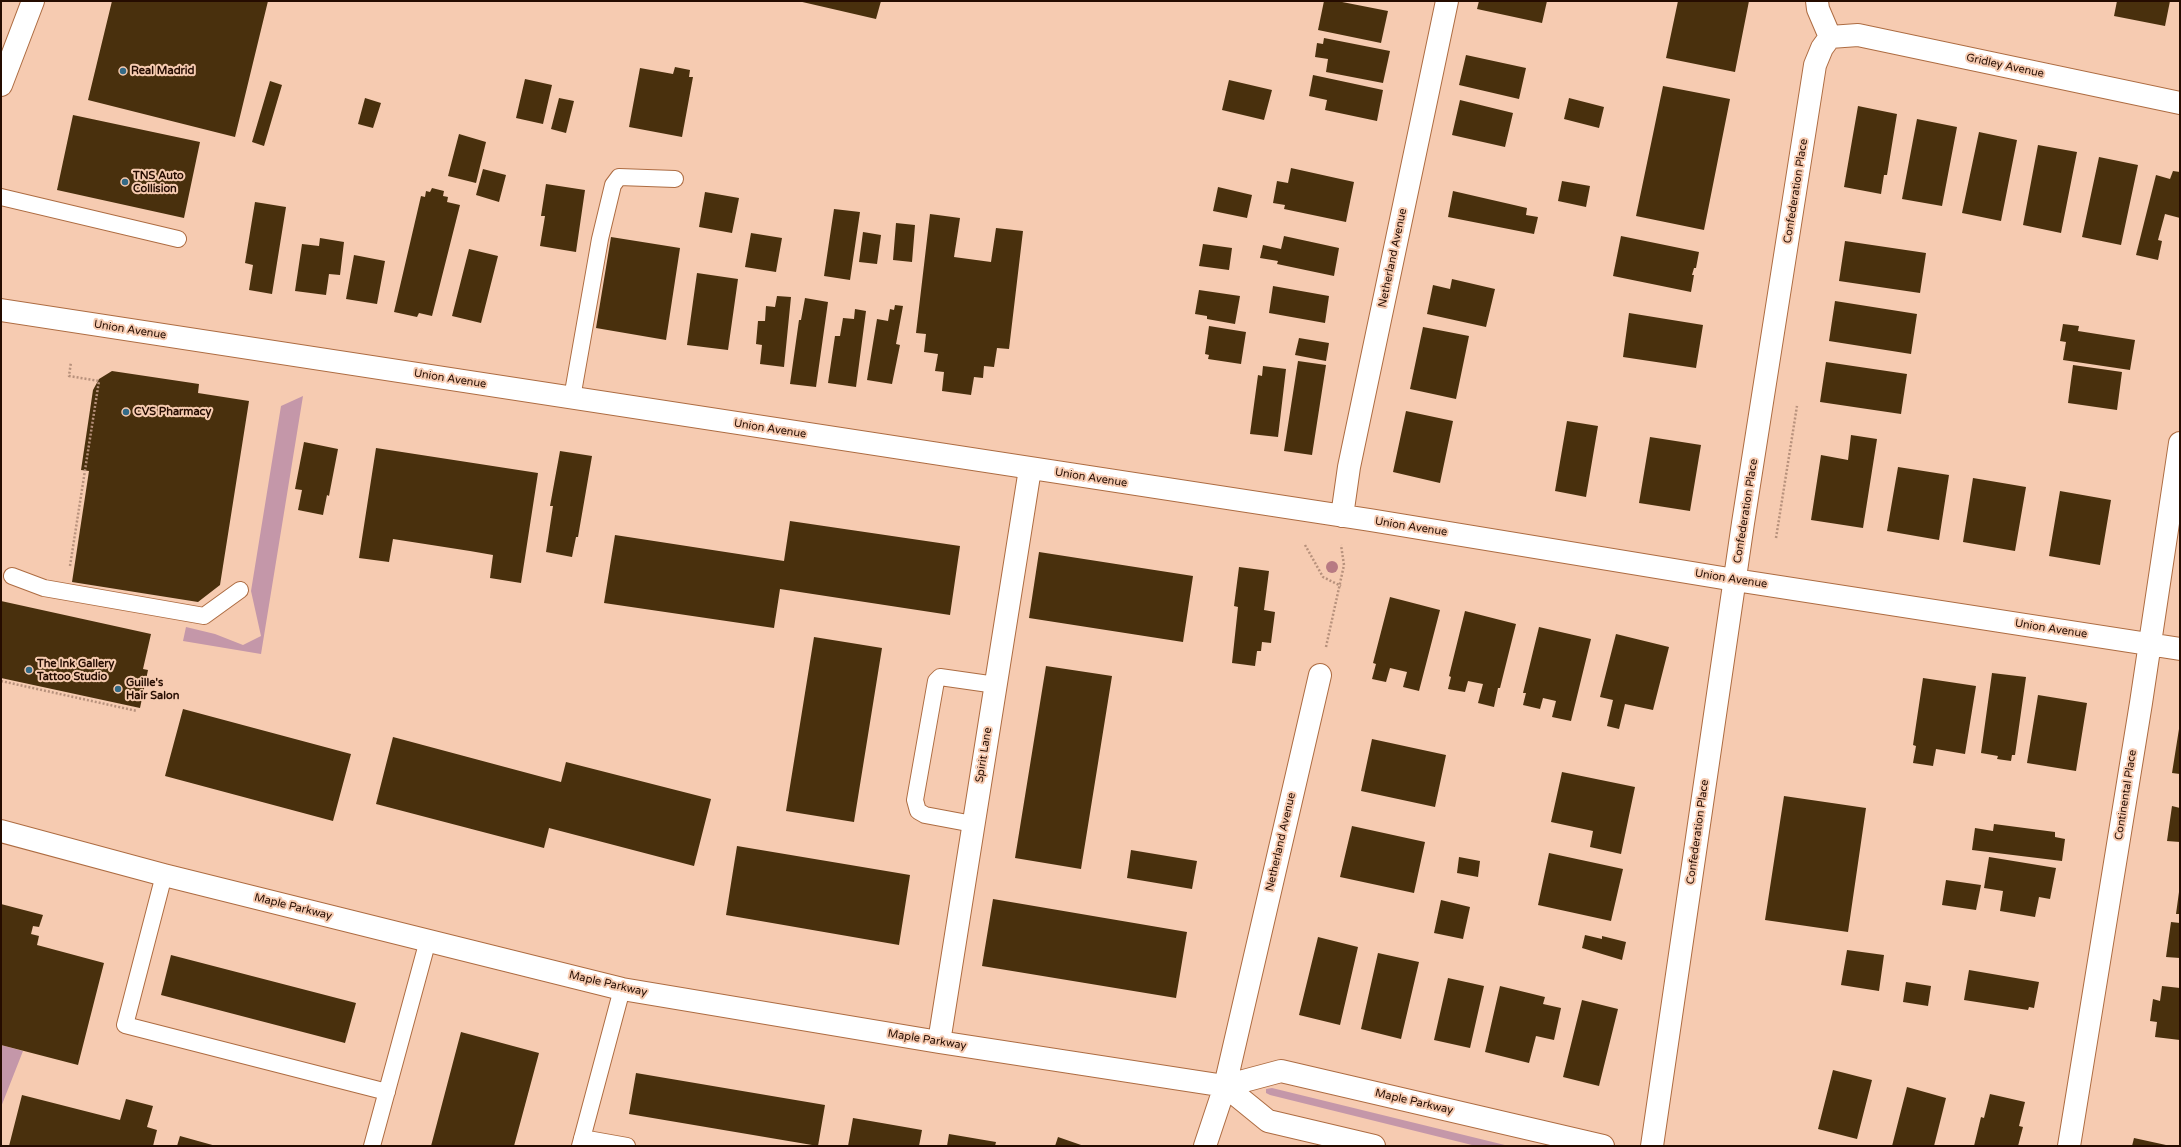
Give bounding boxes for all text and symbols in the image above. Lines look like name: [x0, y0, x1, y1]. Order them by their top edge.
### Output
street label: Gridley Avenue: [1965, 51, 2045, 81]
place label: Real Madrid: [131, 64, 194, 78]
marker: Real Madrid: [118, 66, 128, 76]
street label: Confederation Place: [1781, 138, 1811, 244]
place label: TNS Auto Collision: [133, 169, 184, 195]
marker: TNS Auto Collision: [120, 177, 130, 187]
street label: Netherland Avenue: [1376, 207, 1410, 309]
street label: Union Avenue: [93, 318, 167, 342]
street label: Union Avenue: [413, 367, 487, 391]
place label: CVS Pharmacy: [134, 405, 211, 419]
marker: CVS Pharmacy: [121, 407, 131, 417]
street label: Union Avenue: [733, 417, 807, 441]
street label: Confederation Place: [1731, 458, 1761, 564]
street label: Union Avenue: [1054, 466, 1128, 490]
street label: Union Avenue: [1374, 515, 1448, 539]
street label: Union Avenue: [1694, 567, 1768, 591]
street label: Union Avenue: [2014, 617, 2088, 641]
place label: The Ink Gallery Tattoo Studio: [37, 657, 114, 683]
marker: The Ink Gallery Tattoo Studio: [24, 665, 34, 675]
place label: Guille's Hair Salon: [126, 676, 179, 702]
marker: Guille's Hair Salon: [113, 684, 123, 694]
street label: Spirit Lane: [973, 726, 995, 784]
street label: Continental Place: [2112, 749, 2140, 841]
street label: Confederation Place: [1684, 779, 1712, 885]
street label: Netherland Avenue: [1263, 791, 1299, 893]
street label: Maple Parkway: [253, 891, 333, 923]
street label: Maple Parkway: [568, 969, 648, 999]
street label: Maple Parkway: [887, 1027, 967, 1053]
street label: Maple Parkway: [1374, 1087, 1454, 1117]

